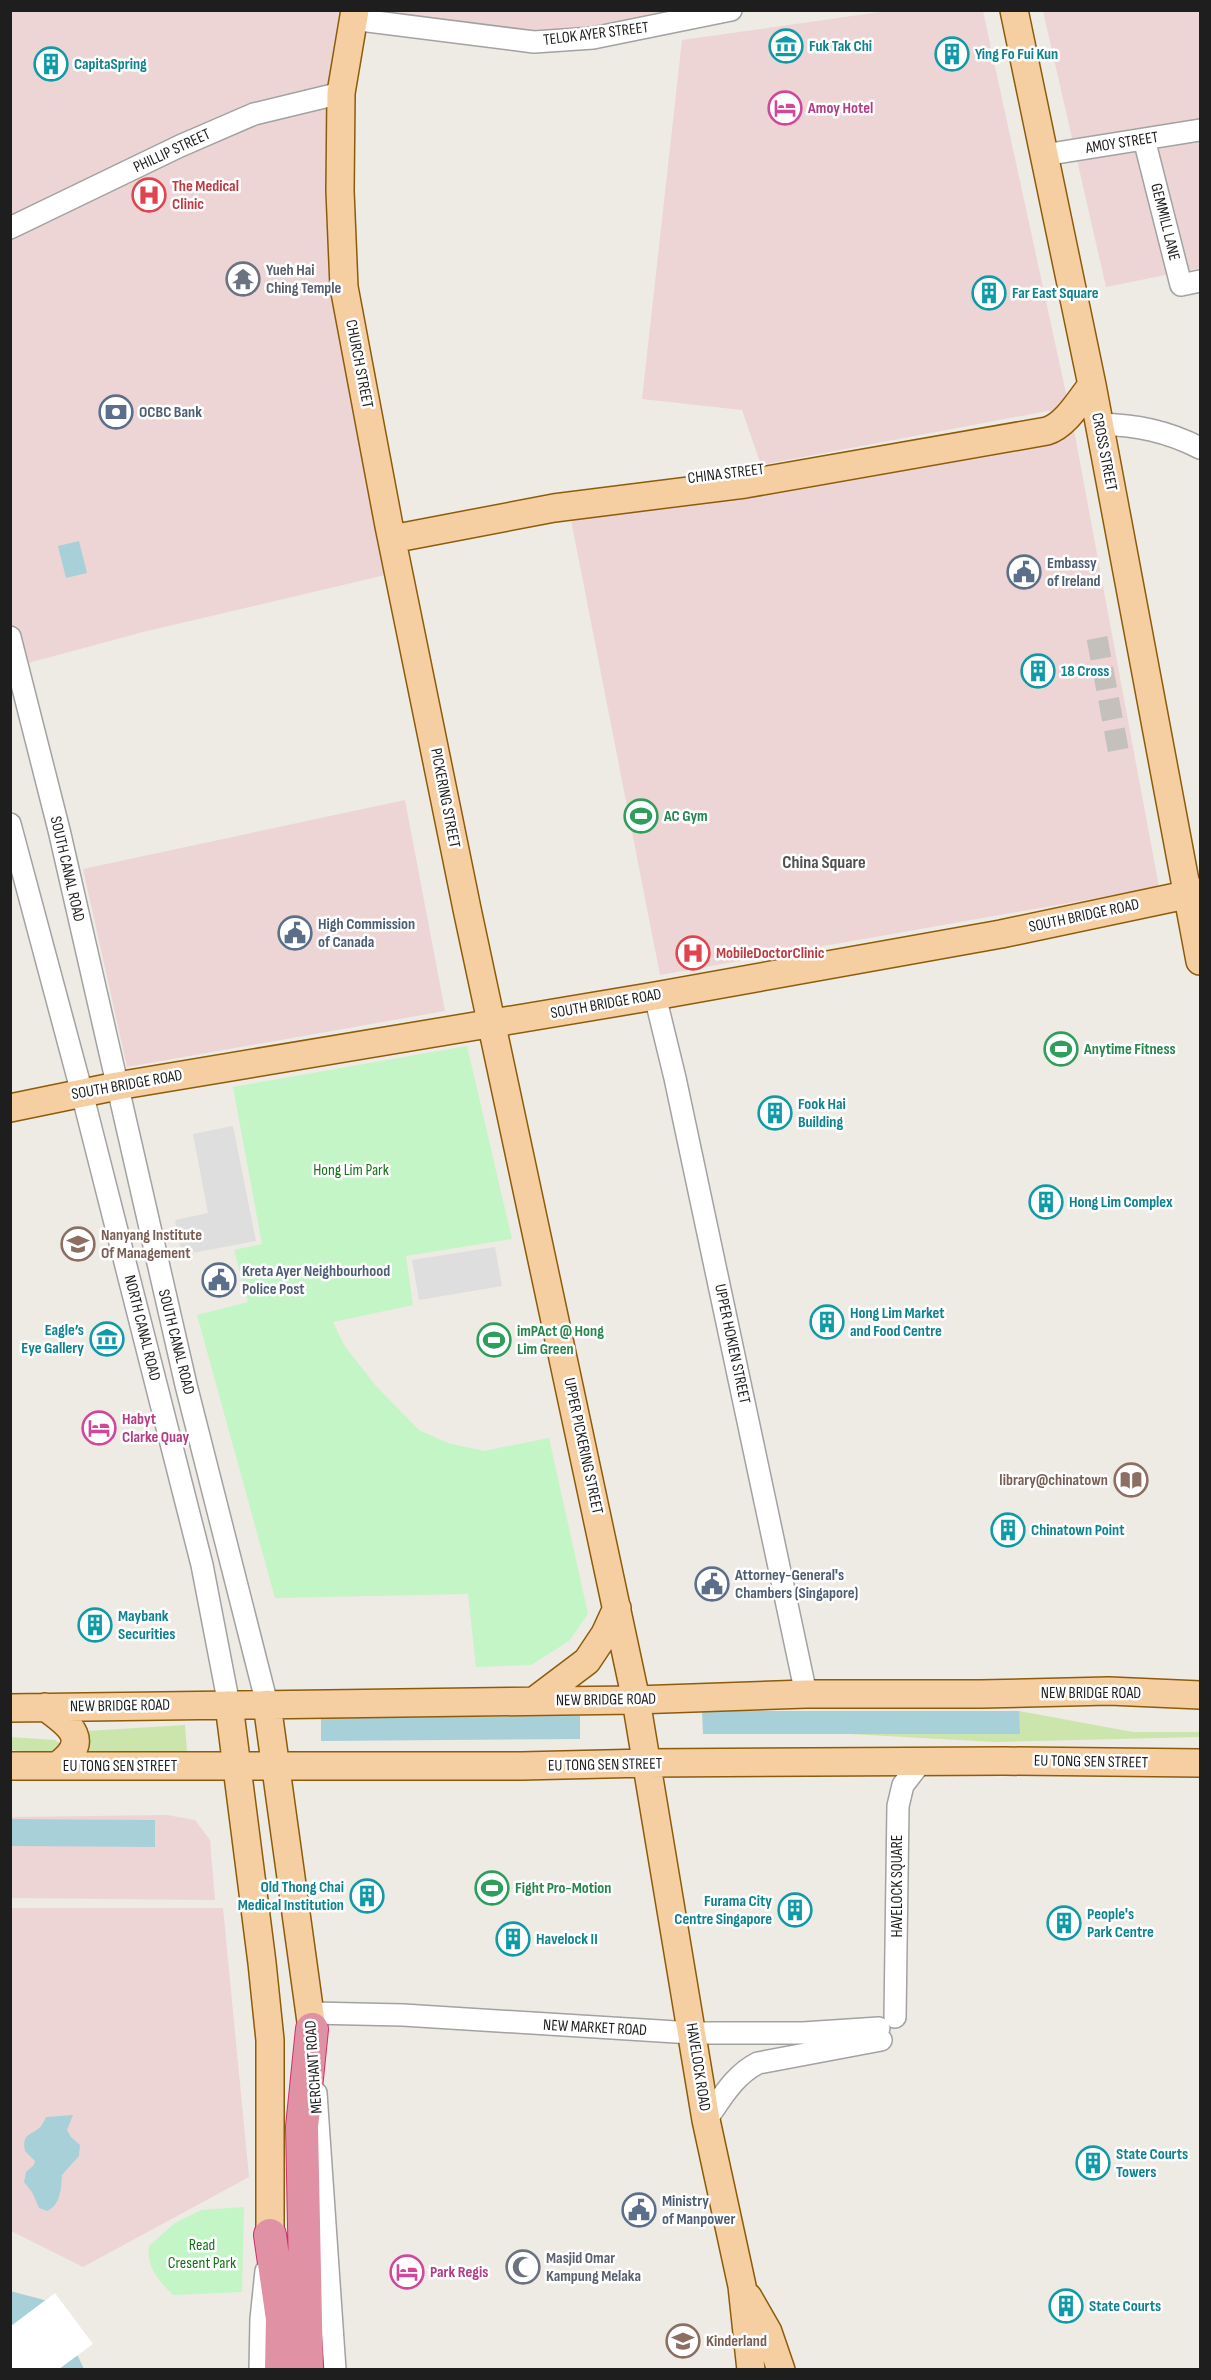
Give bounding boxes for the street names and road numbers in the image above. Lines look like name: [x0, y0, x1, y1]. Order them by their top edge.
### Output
street label: TELOK AYER STREET: [542, 18, 650, 50]
street label: PHILLIP STREET: [130, 125, 214, 177]
street label: AMOY STREET: [1083, 128, 1160, 158]
street label: GEMMILL LANE: [1146, 181, 1184, 263]
street label: CHURCH STREET: [341, 318, 377, 410]
street label: CROSS STREET: [1087, 411, 1121, 493]
street label: CHINA STREET: [687, 460, 766, 488]
street label: PICKERING STREET: [426, 747, 464, 850]
street label: SOUTH CANAL ROAD: [46, 814, 88, 924]
street label: SOUTH BRIDGE ROAD: [1027, 895, 1141, 937]
street label: SOUTH BRIDGE ROAD: [549, 985, 663, 1023]
street label: SOUTH BRIDGE ROAD: [70, 1066, 184, 1104]
street label: NORTH CANAL ROAD: [120, 1273, 164, 1383]
street label: UPPER HOKIEN STREET: [710, 1282, 754, 1406]
street label: SOUTH CANAL ROAD: [154, 1287, 198, 1397]
street label: UPPER PICKERING STREET: [559, 1376, 607, 1516]
street label: NEW BRIDGE ROAD: [1041, 1684, 1141, 1703]
street label: NEW BRIDGE ROAD: [556, 1690, 656, 1710]
street label: NEW BRIDGE ROAD: [70, 1696, 170, 1716]
street label: EU TONG SEN STREET: [1034, 1752, 1149, 1773]
street label: EU TONG SEN STREET: [548, 1754, 663, 1775]
street label: EU TONG SEN STREET: [63, 1757, 178, 1776]
street label: HAVELOCK SQUARE: [888, 1835, 907, 1937]
street label: NEW MARKET ROAD: [543, 2016, 648, 2040]
street label: MERCHANT ROAD: [301, 2020, 327, 2114]
street label: HAVELOCK ROAD: [682, 2021, 714, 2113]

